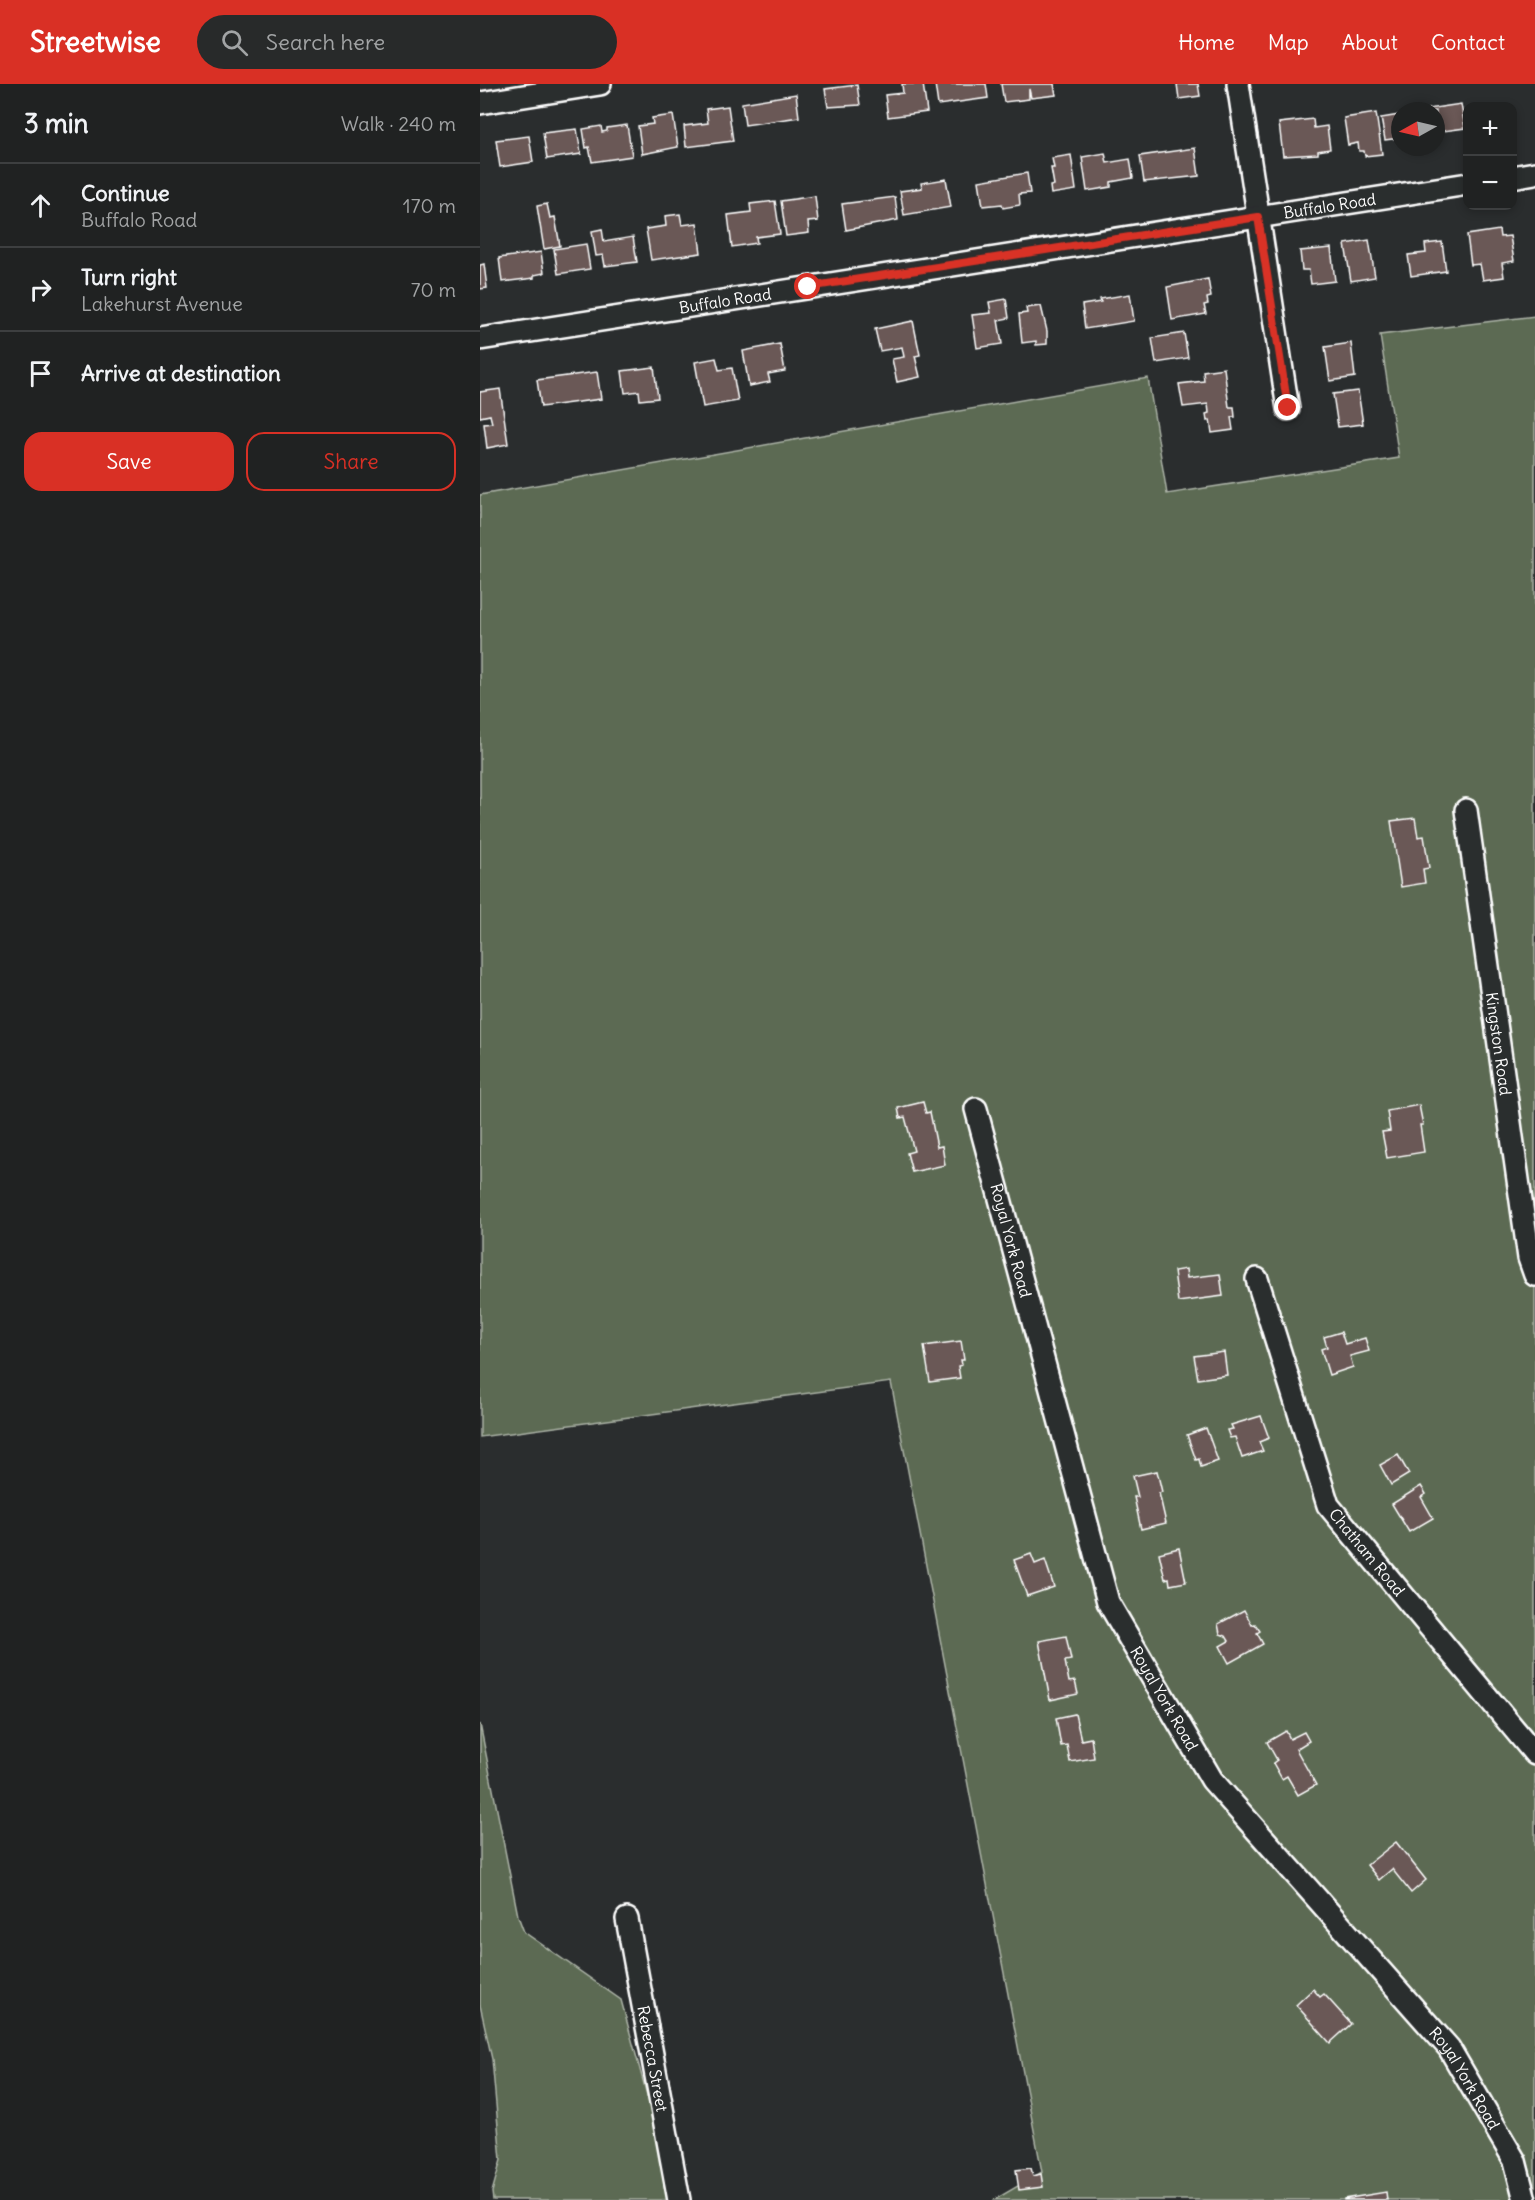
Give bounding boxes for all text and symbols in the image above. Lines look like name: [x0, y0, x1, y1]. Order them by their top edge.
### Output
search box: [197, 15, 617, 69]
text: Streetwise: [30, 24, 161, 60]
icon: search: [218, 26, 251, 59]
text: Search here: [266, 28, 385, 56]
text: Home: [1178, 29, 1235, 56]
text: Map: [1268, 29, 1309, 56]
text: About: [1342, 29, 1398, 56]
text: Contact: [1431, 29, 1505, 56]
north arrow: [1391, 102, 1445, 156]
map controls: [1463, 102, 1517, 210]
button: +: [1463, 102, 1517, 156]
text: 3 min: [24, 107, 89, 140]
text: Walk · 240 m: [341, 111, 456, 136]
button: −: [1463, 156, 1517, 210]
text: Continue: [81, 179, 170, 207]
icon: ahead: [24, 189, 57, 222]
street label: Buffalo Road: [1282, 189, 1377, 223]
text: 170 m: [403, 193, 456, 218]
text: Buffalo Road: [81, 207, 197, 232]
text: Turn right: [81, 263, 177, 291]
icon: right: [24, 273, 57, 306]
route start: [794, 273, 820, 299]
text: 70 m: [411, 277, 456, 302]
street label: Buffalo Road: [677, 283, 773, 318]
text: Lakehurst Avenue: [81, 291, 243, 316]
icon: arrive: [24, 357, 57, 390]
text: Arrive at destination: [81, 359, 281, 387]
route end: [1274, 394, 1300, 420]
button: Save: [24, 432, 234, 491]
button: Share: [246, 432, 456, 491]
street label: Kingston Road: [1482, 991, 1516, 1097]
street label: Royal York Road: [986, 1181, 1036, 1300]
street label: Chatham Road: [1325, 1504, 1409, 1600]
street label: Royal York Road: [1126, 1643, 1203, 1754]
street label: Rebecca Street: [633, 2004, 673, 2114]
street label: Royal York Road: [1425, 2023, 1504, 2133]

